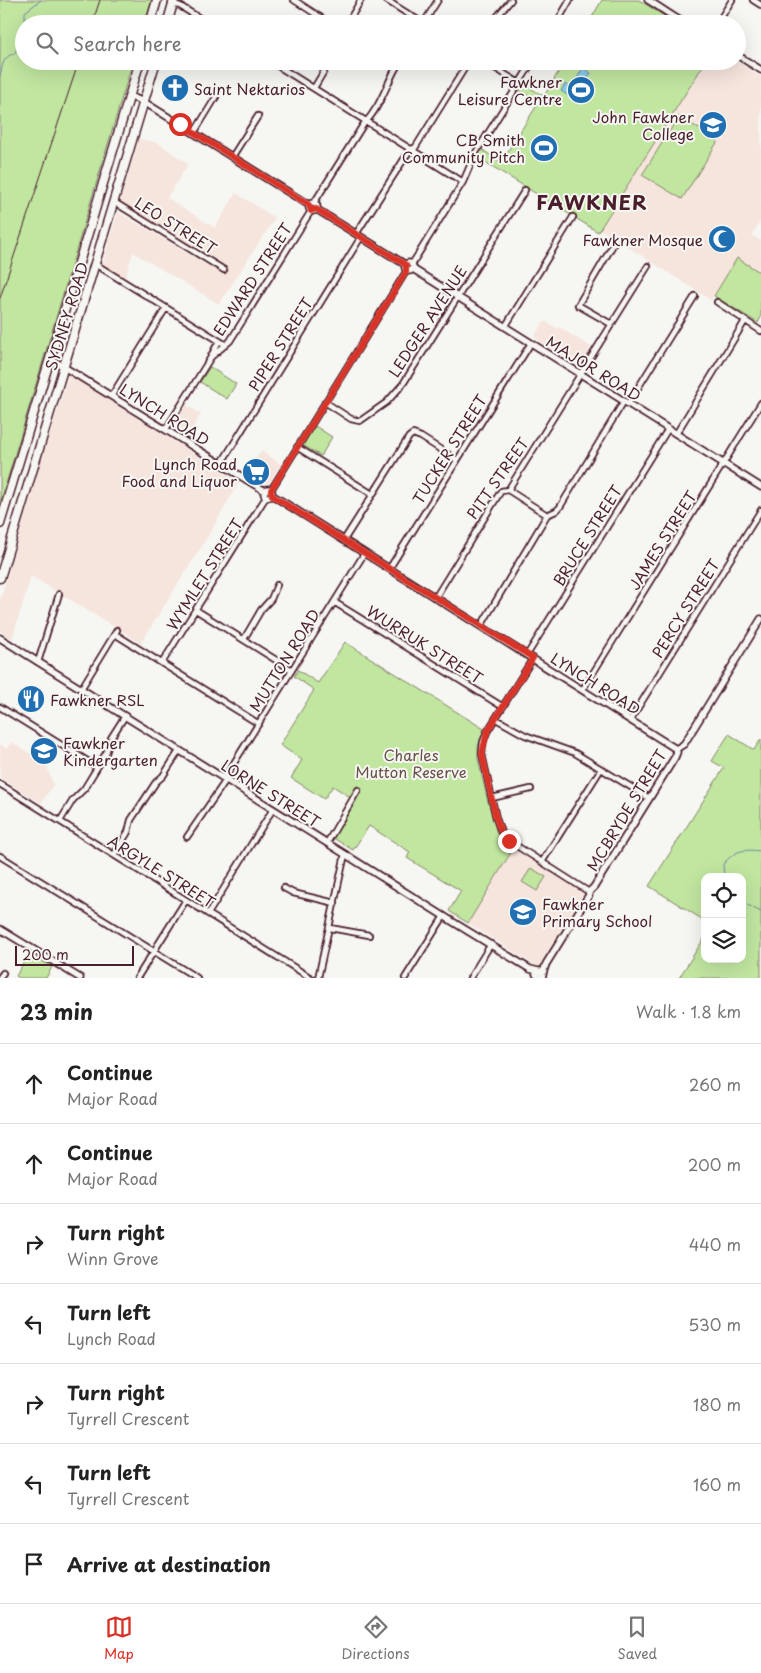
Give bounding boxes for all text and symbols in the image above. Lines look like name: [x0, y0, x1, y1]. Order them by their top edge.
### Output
search box: [15, 15, 746, 70]
icon: search: [33, 29, 61, 57]
text: Search here: [73, 29, 182, 57]
place label: Fawkner Leisure Centre: [458, 70, 562, 110]
church icon: Saint Nektarios: [160, 73, 190, 103]
sports icon: Fawkner Leisure Centre: [566, 75, 596, 105]
place label: Saint Nektarios: [194, 77, 305, 100]
place label: John Fawkner College: [592, 105, 694, 145]
school or university icon: John Fawkner College: [698, 110, 728, 140]
route start: [169, 113, 192, 136]
place label: CB Smith Community Pitch: [402, 128, 525, 168]
sports icon: CB Smith Community Pitch: [529, 133, 559, 163]
district label: FAWKNER: [536, 187, 648, 217]
street label: LEO STREET: [131, 191, 222, 260]
street label: EDWARD STREET: [207, 217, 298, 340]
mosque icon: Fawkner Mosque: [707, 224, 737, 254]
place label: Fawkner Mosque: [583, 228, 703, 251]
street label: SYDNEY ROAD: [39, 259, 93, 373]
street label: LEDGER AVENUE: [382, 261, 472, 381]
street label: PIPER STREET: [242, 292, 318, 395]
street label: MAJOR ROAD: [542, 330, 646, 406]
street label: LYNCH ROAD: [116, 377, 214, 451]
street label: TUCKER STREET: [406, 389, 492, 508]
street label: PITT STREET: [460, 432, 534, 523]
place label: Lynch Road Food and Liquor: [121, 452, 237, 492]
supermarket icon: Lynch Road Food and Liquor: [241, 457, 271, 487]
street label: BRUCE STREET: [547, 480, 628, 590]
street label: JAMES STREET: [622, 485, 702, 594]
street label: WYMLET STREET: [160, 513, 248, 634]
street label: PERCY STREET: [645, 554, 725, 662]
street label: WURRUK STREET: [362, 599, 488, 689]
street label: MUTTON ROAD: [243, 604, 325, 716]
street label: LYNCH ROAD: [547, 646, 645, 720]
restaurant icon: Fawkner RSL: [16, 684, 46, 714]
place label: Fawkner RSL: [50, 688, 145, 711]
place label: Fawkner Kindergarten: [63, 731, 158, 771]
school or university icon: Fawkner Kindergarten: [29, 736, 59, 766]
park label: Charles Mutton Reserve: [355, 743, 467, 783]
street label: MCBRYDE STREET: [580, 744, 672, 875]
street label: LORNE STREET: [217, 753, 326, 833]
street label: ARGYLE STREET: [104, 829, 221, 914]
route end: [498, 830, 521, 853]
map controls: [701, 873, 746, 963]
button: locate: [701, 873, 746, 918]
place label: Fawkner Primary School: [542, 892, 652, 932]
school or university icon: Fawkner Primary School: [508, 897, 538, 927]
button: layers: [701, 918, 746, 963]
scale bar: [15, 943, 134, 966]
text: 200 m: [22, 944, 69, 965]
text: 23 min: [20, 995, 93, 1027]
text: Walk · 1.8 km: [636, 999, 741, 1023]
text: Continue: [67, 1058, 153, 1086]
icon: ahead: [20, 1070, 48, 1098]
text: 260 m: [689, 1072, 741, 1096]
text: Major Road: [67, 1086, 158, 1110]
text: Continue: [67, 1138, 153, 1166]
icon: ahead: [20, 1150, 48, 1178]
text: 200 m: [688, 1152, 741, 1176]
text: Major Road: [67, 1166, 158, 1190]
text: Turn right: [67, 1218, 165, 1246]
icon: right: [20, 1230, 48, 1258]
text: 440 m: [689, 1232, 741, 1256]
text: Winn Grove: [67, 1246, 158, 1270]
text: Turn left: [67, 1298, 151, 1326]
icon: left: [20, 1310, 48, 1338]
text: 530 m: [688, 1312, 741, 1336]
text: Lynch Road: [67, 1326, 156, 1350]
text: Turn right: [67, 1378, 165, 1406]
icon: right: [20, 1390, 48, 1418]
text: 180 m: [693, 1392, 741, 1416]
text: Tyrrell Crescent: [67, 1406, 189, 1430]
text: Turn left: [67, 1458, 151, 1486]
icon: left: [20, 1470, 48, 1498]
text: 160 m: [693, 1472, 741, 1496]
text: Tyrrell Crescent: [67, 1486, 189, 1510]
icon: arrive: [20, 1550, 48, 1578]
text: Arrive at destination: [67, 1550, 271, 1578]
tab: Map: [104, 1613, 134, 1664]
tab: Directions: [342, 1613, 410, 1664]
tab: Saved: [617, 1613, 657, 1664]

